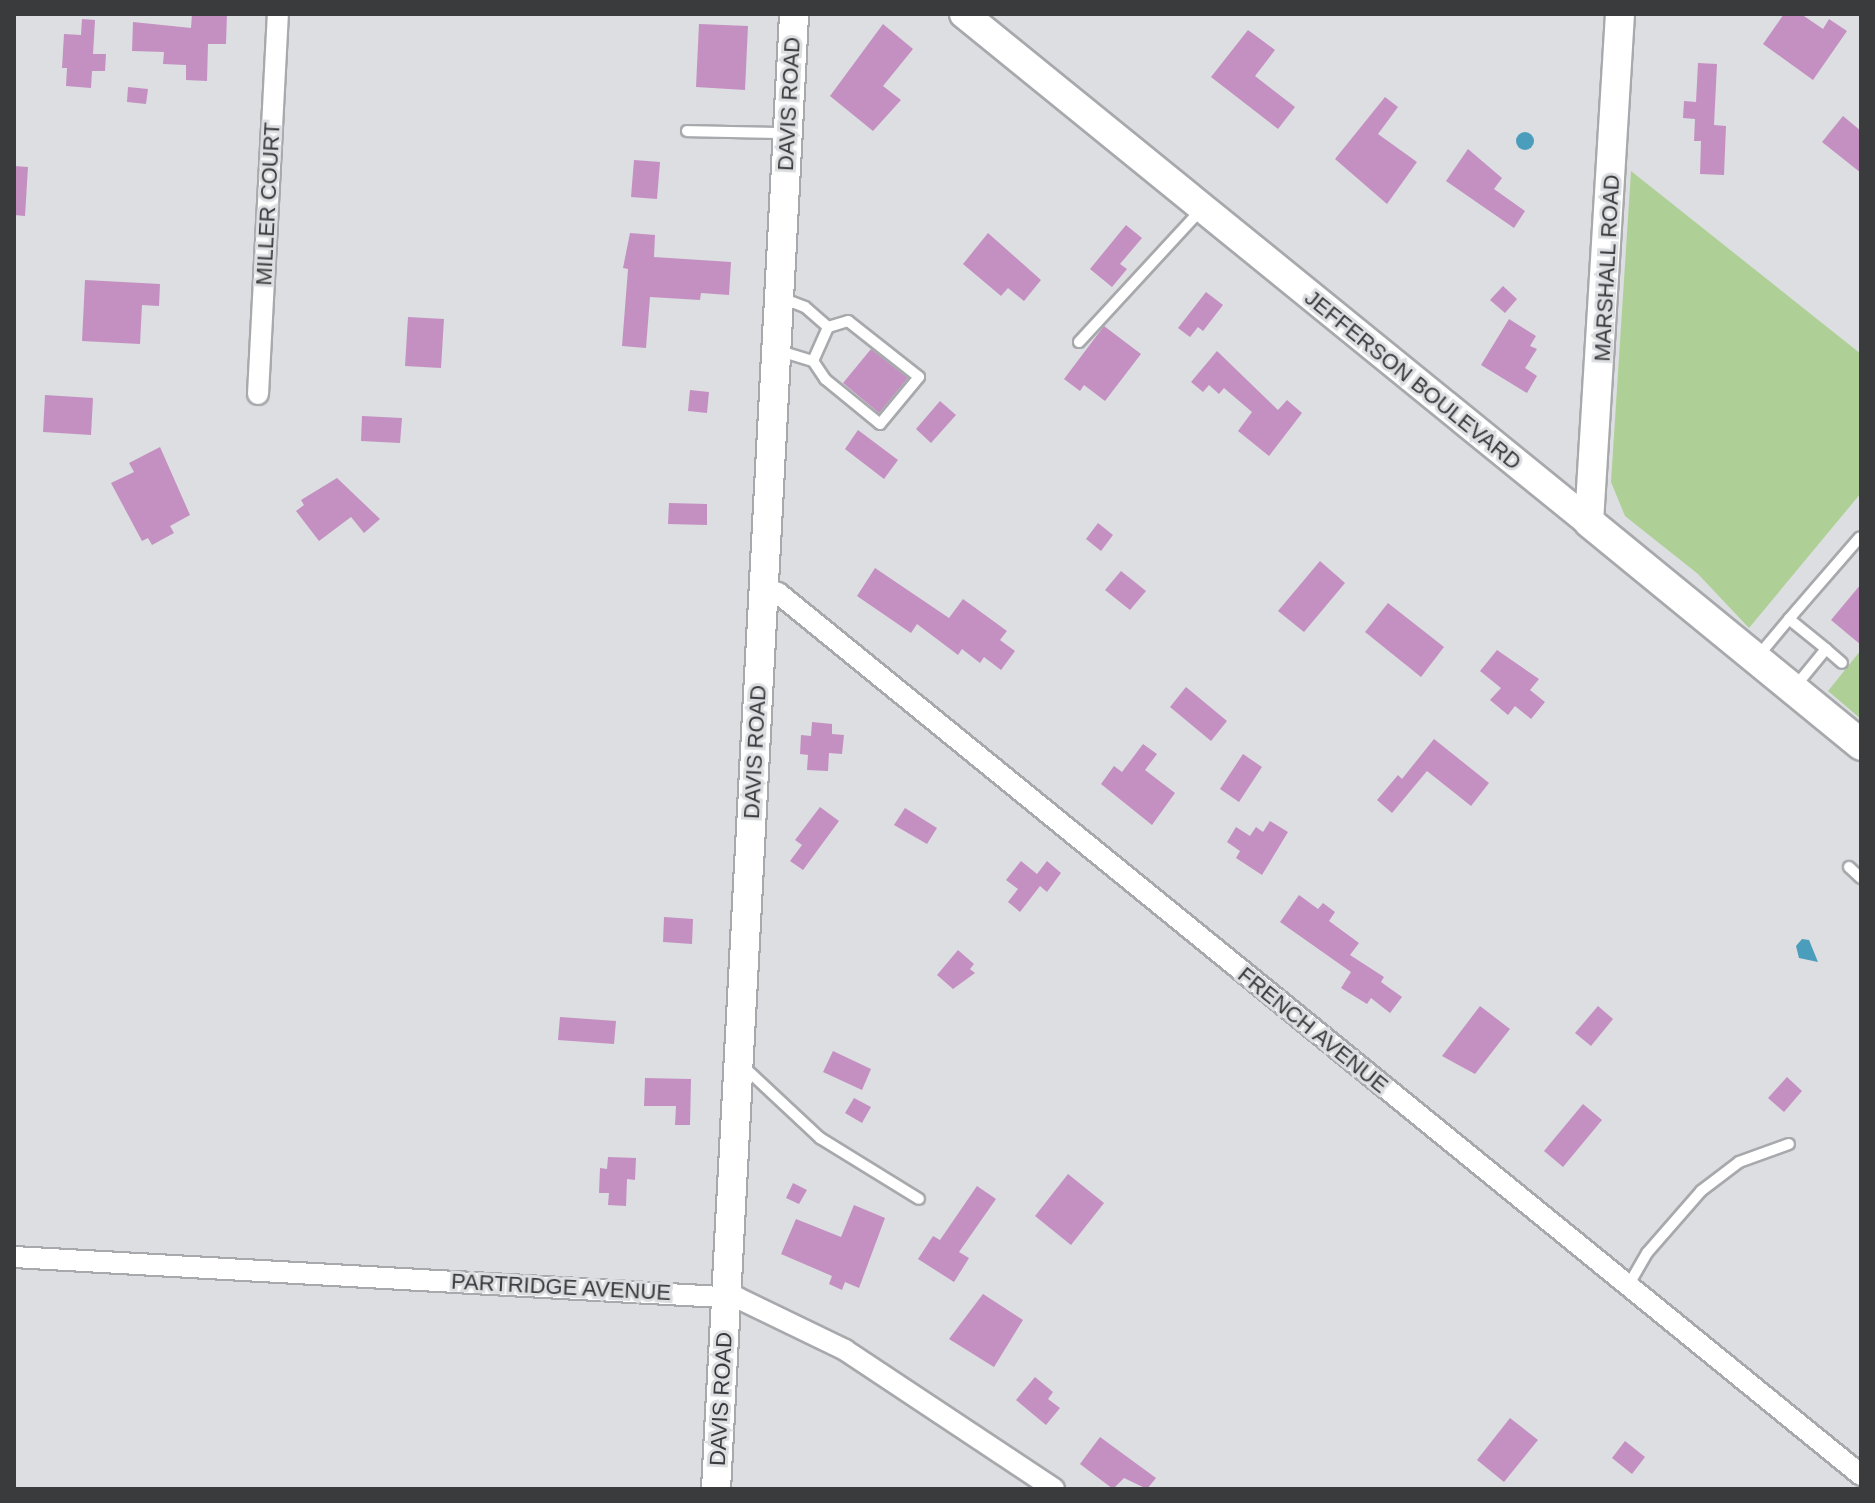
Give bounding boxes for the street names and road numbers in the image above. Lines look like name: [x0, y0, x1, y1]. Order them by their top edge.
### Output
street label: DAVIS ROAD: [772, 36, 806, 172]
street label: MILLER COURT: [251, 122, 285, 286]
street label: MARSHALL ROAD: [1589, 173, 1625, 363]
street label: JEFFERSON BOULEVARD: [1299, 284, 1527, 476]
street label: DAVIS ROAD: [738, 684, 772, 820]
street label: FRENCH AVENUE: [1232, 961, 1394, 1099]
street label: PARTRIDGE AVENUE: [450, 1268, 672, 1306]
street label: DAVIS ROAD: [704, 1331, 738, 1467]

